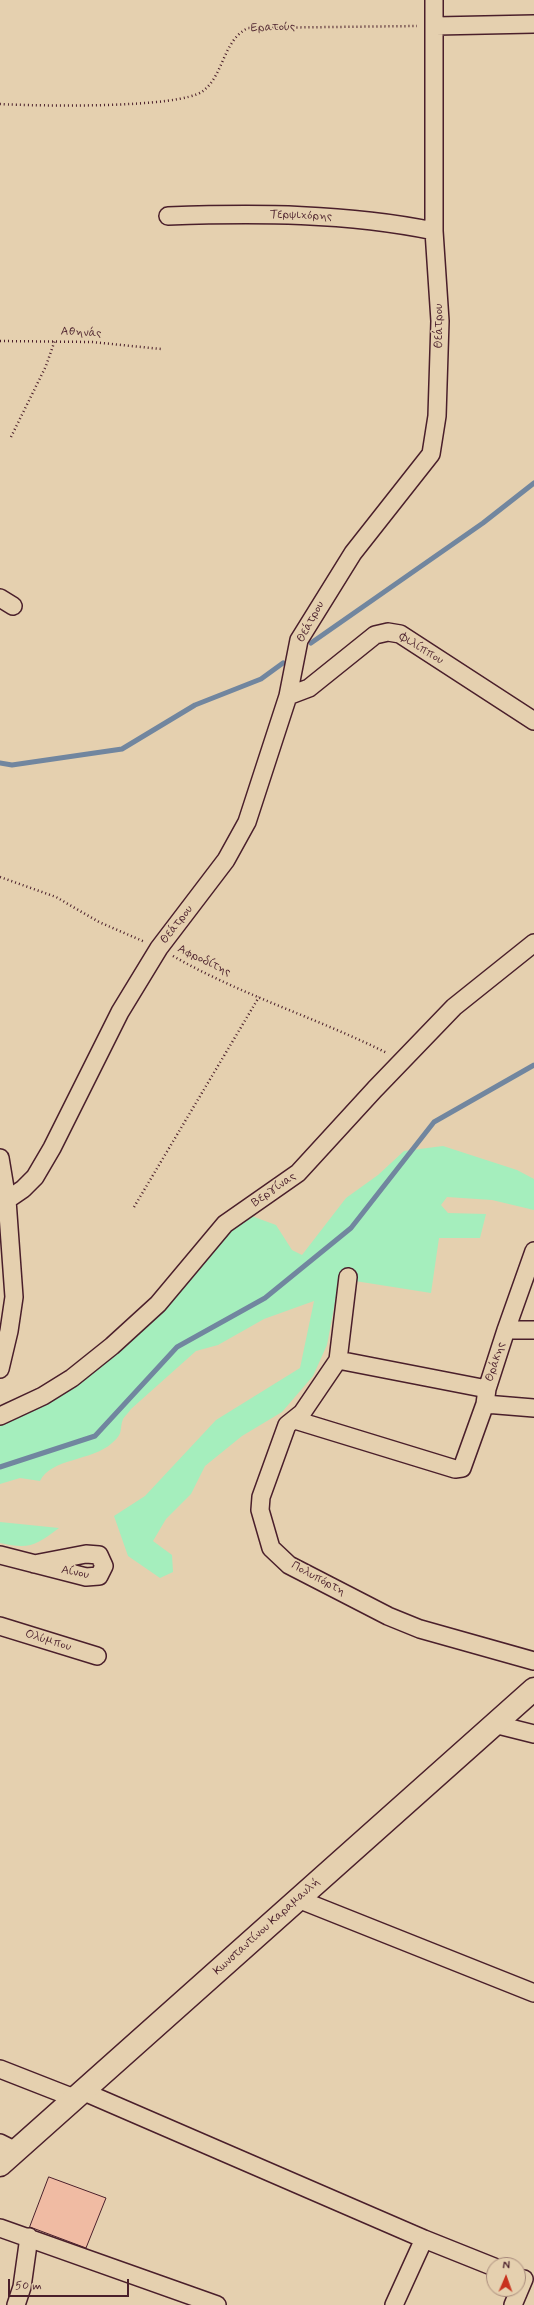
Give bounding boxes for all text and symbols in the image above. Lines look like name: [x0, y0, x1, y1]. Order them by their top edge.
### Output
street label: Ερατούς: [251, 20, 295, 36]
street label: Τερψιχόρης: [270, 208, 332, 224]
street label: Θεάτρου: [432, 304, 446, 348]
street label: Αθηνάς: [60, 325, 102, 341]
street label: Θεάτρου: [294, 599, 328, 645]
street label: Φιλίππου: [396, 630, 446, 668]
street label: Θεάτρου: [157, 903, 197, 947]
street label: Αφροδίτης: [175, 942, 233, 980]
street label: Βεργίνας: [249, 1170, 299, 1210]
street label: Θράκης: [483, 1340, 509, 1384]
street label: Πολυπόρτη: [289, 1559, 347, 1599]
street label: Αίνου: [60, 1563, 90, 1583]
street label: Ολύμπου: [23, 1627, 73, 1655]
street label: Κωνσταντίνου Καραμανλή: [211, 1875, 323, 1979]
north arrow: [486, 2257, 526, 2297]
text: N: [502, 2259, 510, 2273]
scale bar: [10, 2271, 131, 2297]
text: 50 m: [15, 2278, 42, 2294]

